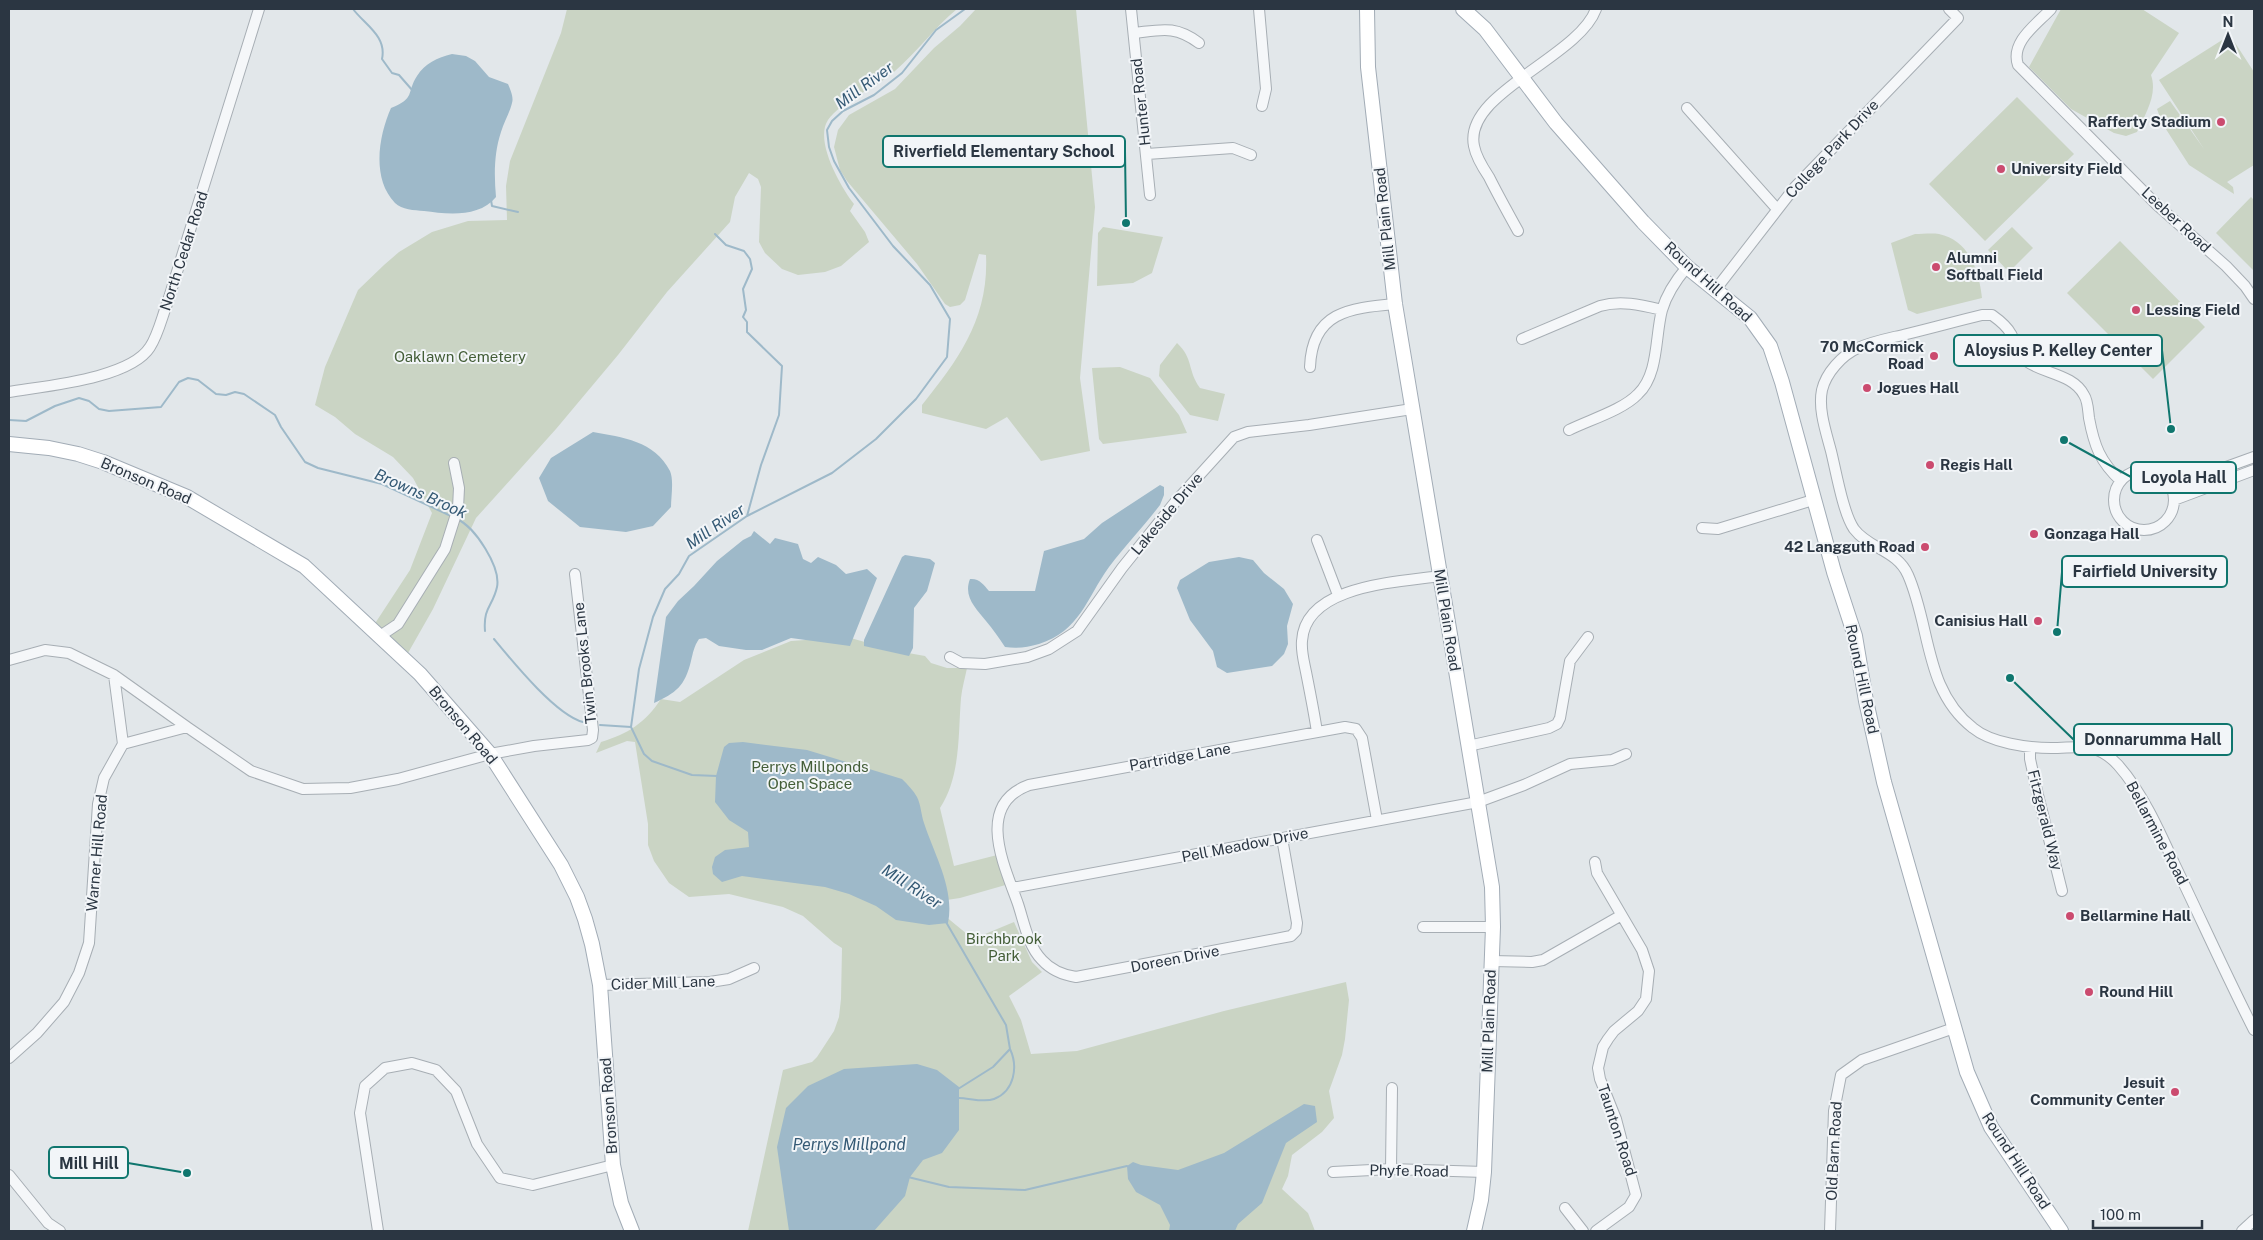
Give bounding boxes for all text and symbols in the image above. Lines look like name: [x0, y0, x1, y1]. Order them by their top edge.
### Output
north arrow: [2203, 10, 2253, 60]
text: N: [2223, 14, 2233, 30]
water label: Mill River: [831, 57, 898, 113]
street label: Hunter Road: [1127, 58, 1154, 147]
street label: College Park Drive: [1782, 96, 1882, 201]
place label: Rafferty Stadium: [2087, 113, 2211, 130]
marker: Rafferty Stadium: [2215, 116, 2227, 128]
callout: Riverfield Elementary School: [883, 136, 1125, 167]
text: Riverfield Elementary School: [893, 142, 1115, 161]
place label: University Field: [2011, 160, 2123, 177]
marker: University Field: [1995, 163, 2007, 175]
street label: Mill Plain Road: [1371, 167, 1398, 271]
street label: Leeber Road: [2138, 183, 2214, 256]
street label: North Cedar Road: [156, 189, 211, 313]
street label: Round Hill Road: [1661, 238, 1756, 325]
place label: Alumni Softball Field: [1946, 249, 2043, 283]
marker: Alumni Softball Field: [1930, 261, 1942, 273]
place label: Lessing Field: [2146, 301, 2240, 318]
marker: Lessing Field: [2130, 304, 2142, 316]
callout: Aloysius P. Kelley Center: [1954, 335, 2162, 366]
place label: 70 McCormick Road: [1820, 338, 1924, 372]
text: Aloysius P. Kelley Center: [1964, 341, 2153, 360]
park label: Oaklawn Cemetery: [394, 348, 526, 365]
marker: 70 McCormick Road: [1928, 350, 1940, 362]
place label: Jogues Hall: [1877, 379, 1959, 396]
marker: Jogues Hall: [1861, 382, 1873, 394]
street label: Bronson Road: [98, 454, 194, 507]
place label: Regis Hall: [1940, 456, 2013, 473]
marker: Regis Hall: [1924, 459, 1936, 471]
callout: Loyola Hall: [2131, 462, 2236, 493]
water label: Browns Brook: [372, 465, 470, 522]
text: Loyola Hall: [2141, 468, 2227, 487]
street label: Lakeside Drive: [1128, 469, 1206, 558]
water label: Mill River: [682, 499, 749, 553]
place label: Gonzaga Hall: [2044, 525, 2140, 542]
marker: Gonzaga Hall: [2028, 528, 2040, 540]
place label: 42 Langguth Road: [1784, 538, 1915, 555]
marker: 42 Langguth Road: [1919, 541, 1931, 553]
callout: Fairfield University: [2062, 556, 2227, 587]
text: Fairfield University: [2072, 562, 2218, 581]
street label: Mill Plain Road: [1431, 567, 1464, 672]
street label: Twin Brooks Lane: [570, 601, 599, 725]
place label: Canisius Hall: [1934, 612, 2028, 629]
marker: Canisius Hall: [2032, 615, 2044, 627]
street label: Round Hill Road: [1843, 622, 1882, 735]
street label: Bronson Road: [426, 682, 501, 767]
callout: Donnarumma Hall: [2074, 724, 2232, 755]
text: Donnarumma Hall: [2084, 730, 2222, 749]
street label: Partridge Lane: [1128, 739, 1232, 774]
park label: Perrys Millponds Open Space: [751, 758, 869, 792]
street label: Fitzgerald Way: [2025, 768, 2066, 872]
street label: Bellarmine Road: [2123, 778, 2192, 887]
street label: Warner Hill Road: [83, 794, 110, 912]
street label: Pell Meadow Drive: [1180, 824, 1310, 865]
water label: Mill River: [878, 860, 946, 913]
place label: Bellarmine Hall: [2080, 907, 2191, 924]
marker: Bellarmine Hall: [2064, 910, 2076, 922]
park label: Birchbrook Park: [966, 930, 1042, 964]
street label: Doreen Drive: [1129, 942, 1221, 975]
street label: Mill Plain Road: [1478, 969, 1499, 1073]
street label: Cider Mill Lane: [610, 972, 715, 993]
place label: Round Hill: [2099, 983, 2173, 1000]
marker: Round Hill: [2083, 986, 2095, 998]
street label: Bronson Road: [597, 1057, 620, 1155]
place label: Jesuit Community Center: [2030, 1074, 2165, 1108]
street label: Taunton Road: [1595, 1082, 1640, 1178]
marker: Jesuit Community Center: [2169, 1086, 2181, 1098]
street label: Old Barn Road: [1822, 1101, 1845, 1201]
street label: Round Hill Road: [1979, 1109, 2054, 1212]
water label: Perrys Millpond: [792, 1135, 906, 1154]
callout: Mill Hill: [49, 1147, 128, 1178]
text: Mill Hill: [59, 1154, 119, 1173]
street label: Phyfe Road: [1369, 1161, 1449, 1180]
scale bar: [2093, 1198, 2202, 1230]
text: 100 m: [2100, 1206, 2141, 1223]

